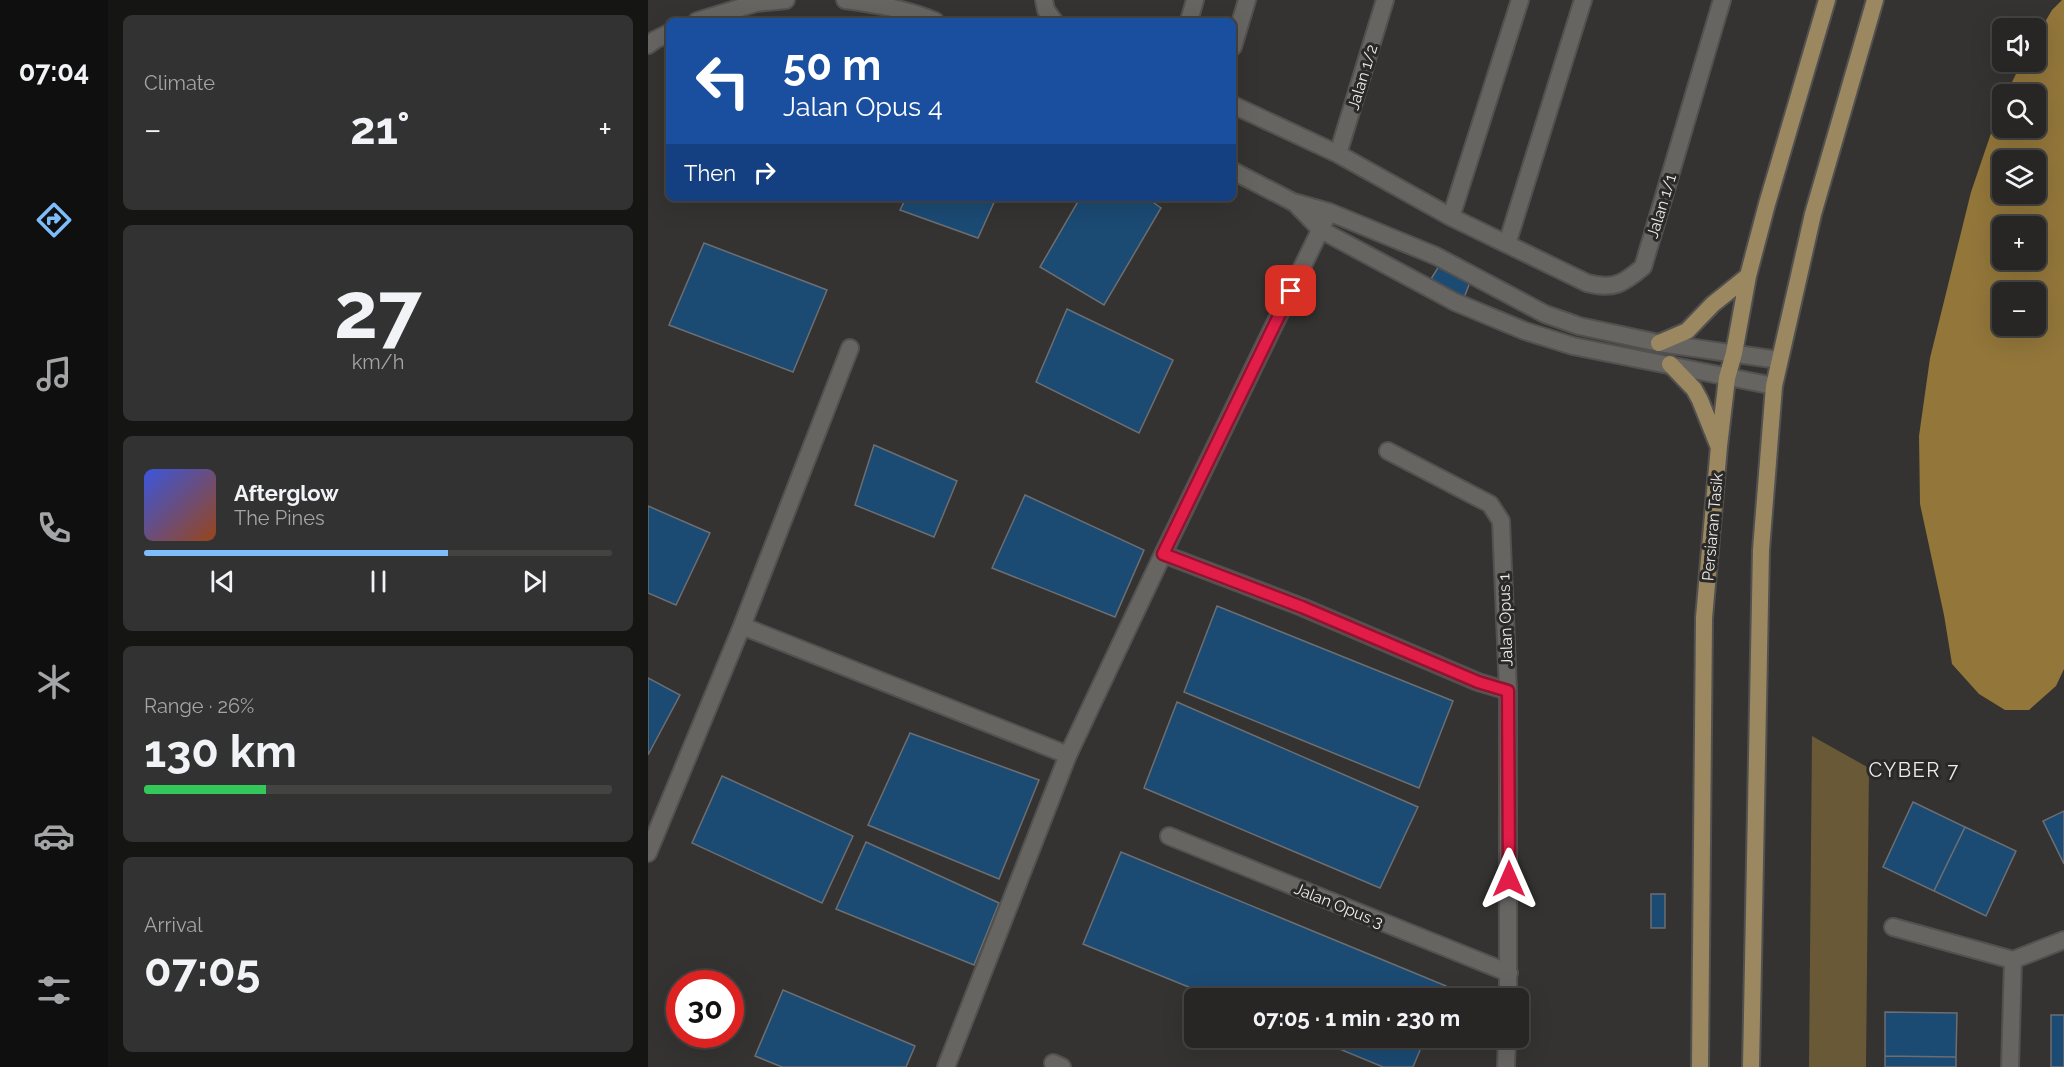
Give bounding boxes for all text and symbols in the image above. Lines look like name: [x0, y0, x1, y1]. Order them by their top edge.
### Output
map controls: [1992, 18, 2046, 336]
button: sound: [1992, 18, 2046, 72]
text: 50 m: [783, 41, 881, 90]
icon: left: [684, 42, 762, 120]
street label: Jalan 1/2: [1344, 42, 1381, 112]
text: 07:04: [19, 56, 89, 87]
text: Climate: [144, 71, 215, 95]
button: search: [1992, 84, 2046, 138]
text: Jalan Opus 4: [783, 91, 943, 122]
text: 21°: [350, 102, 410, 155]
text: −: [144, 110, 162, 149]
text: +: [598, 110, 612, 149]
button: layers: [1992, 150, 2046, 204]
icon: right: [748, 156, 781, 189]
text: Then: [684, 160, 736, 186]
street label: Jalan 1/1: [1643, 172, 1680, 240]
icon: directions: [33, 199, 75, 241]
button: +: [1992, 216, 2046, 270]
text: 27: [334, 265, 422, 356]
pin: [1265, 265, 1316, 316]
icon: arrive: [1274, 274, 1307, 307]
button: −: [1992, 282, 2046, 336]
text: km/h: [352, 350, 404, 374]
icon: music: [33, 353, 75, 395]
street label: Persiaran Tasik: [1698, 472, 1727, 582]
text: Afterglow: [234, 480, 339, 506]
text: The Pines: [234, 506, 325, 530]
icon: phone: [33, 507, 75, 549]
icon: previous: [206, 565, 239, 598]
icon: pause: [362, 565, 395, 598]
icon: next: [518, 565, 551, 598]
street label: Jalan Opus 1: [1494, 573, 1517, 667]
icon: climate: [33, 661, 75, 703]
text: Range · 26%: [144, 694, 254, 718]
text: 130 km: [144, 725, 297, 778]
district label: CYBER 7: [1868, 758, 1960, 782]
icon: car: [33, 815, 75, 857]
position arrow: [1477, 847, 1541, 911]
street label: Jalan Opus 3: [1291, 879, 1386, 932]
text: Arrival: [144, 913, 203, 937]
text: 07:05: [144, 944, 261, 997]
icon: filters: [33, 969, 75, 1011]
speed limit sign: 30: [666, 970, 744, 1048]
text: 07:05 · 1 min · 230 m: [1253, 1005, 1460, 1031]

